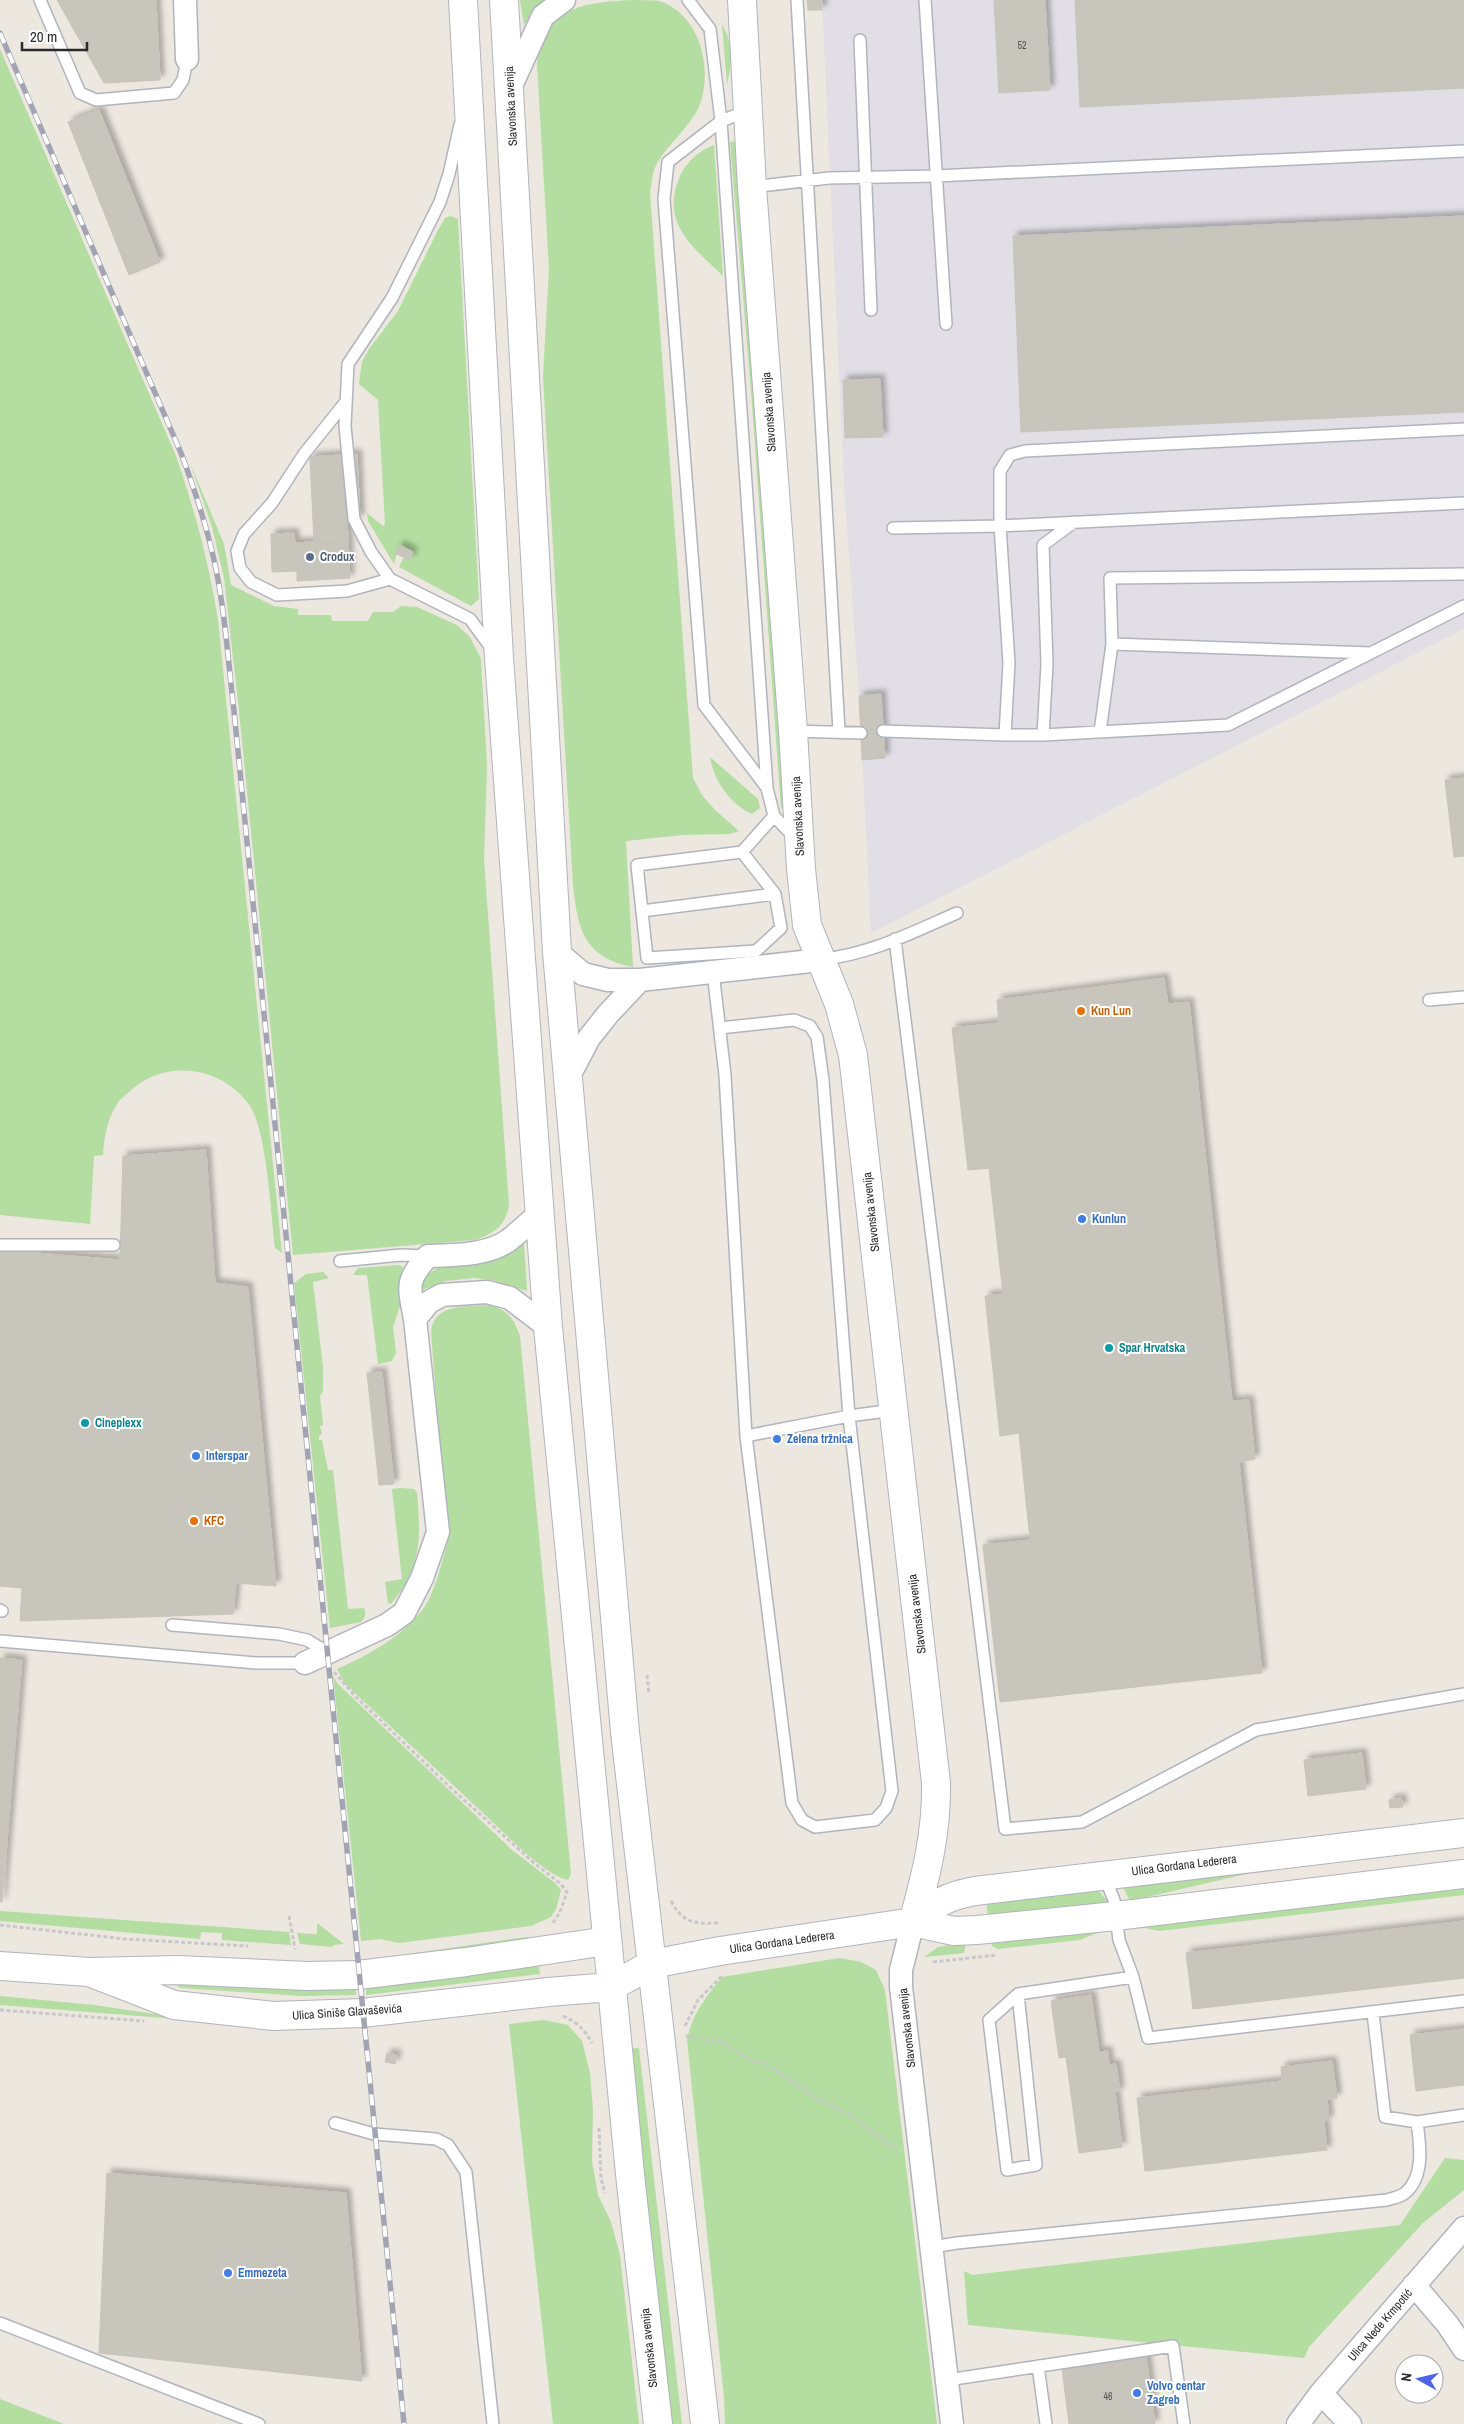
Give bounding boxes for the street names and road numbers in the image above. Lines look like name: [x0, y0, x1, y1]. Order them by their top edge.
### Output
street label: Slavonska avenija: [501, 65, 521, 146]
street label: Slavonska avenija: [758, 371, 780, 452]
street label: Slavonska avenija: [788, 775, 808, 856]
street label: Slavonska avenija: [859, 1171, 883, 1253]
street label: Slavonska avenija: [904, 1573, 930, 1655]
street label: Ulica Gordana Lederera: [1131, 1851, 1238, 1879]
street label: Ulica Gordana Lederera: [729, 1927, 836, 1957]
street label: Slavonska avenija: [895, 1987, 919, 2069]
street label: Ulica Siniše Glavaševića: [292, 2000, 403, 2024]
street label: Ulica Nede Krmpotić: [1344, 2285, 1416, 2365]
street label: Slavonska avenija: [637, 2307, 661, 2389]

